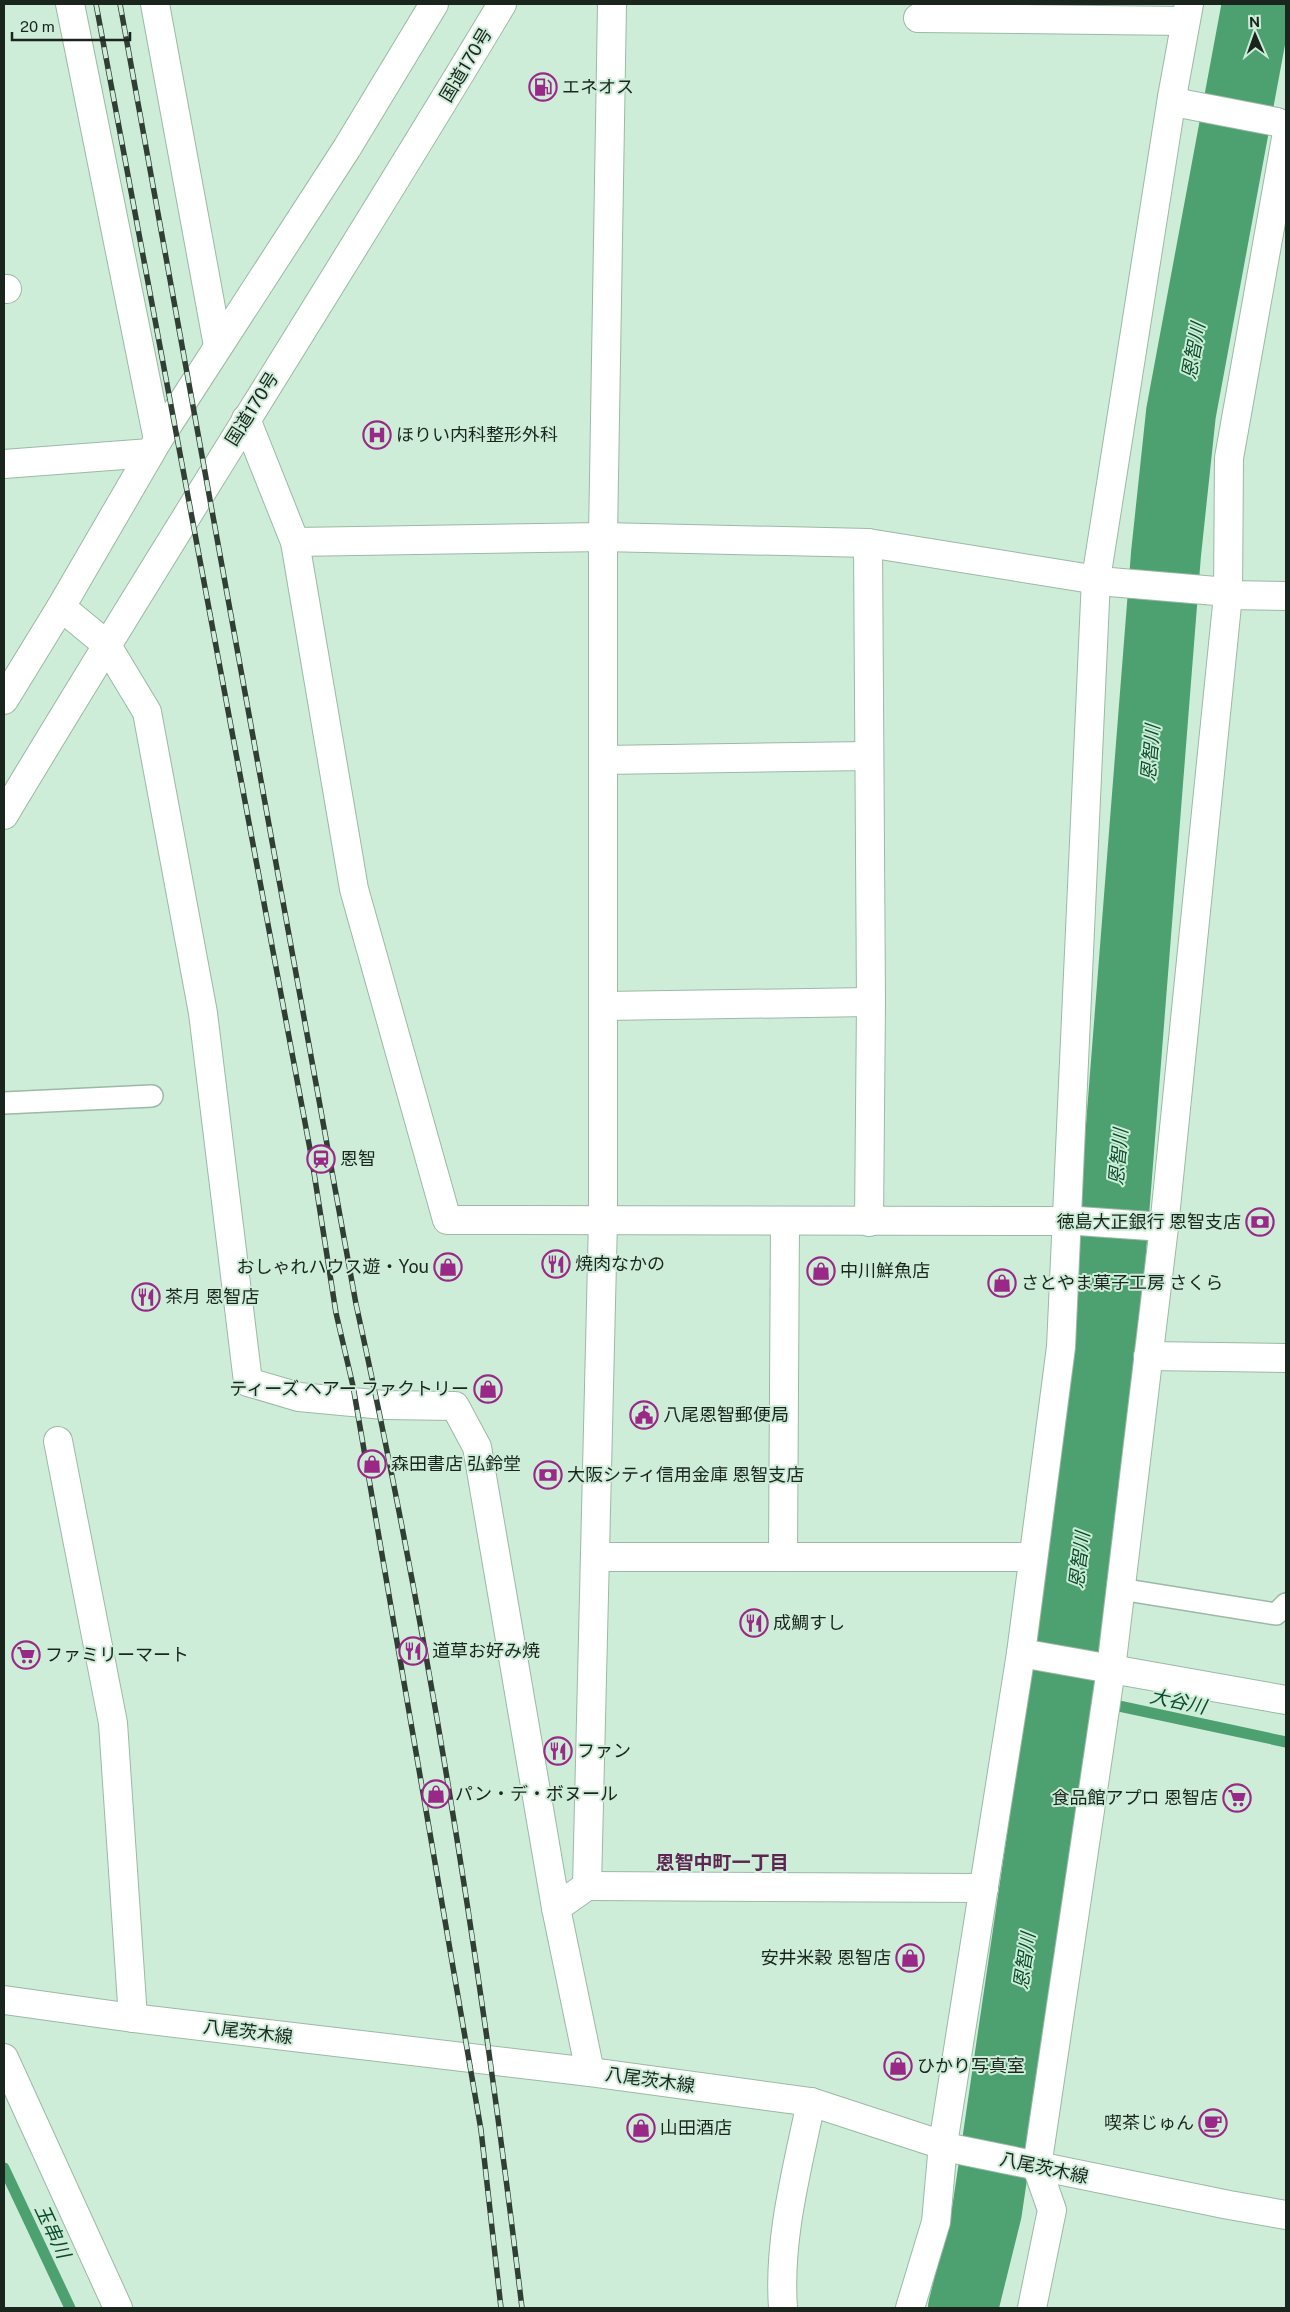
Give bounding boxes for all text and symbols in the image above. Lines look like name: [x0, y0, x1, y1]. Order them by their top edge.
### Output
scale bar: [12, 10, 130, 42]
north arrow: [1230, 10, 1280, 60]
text: N: [1249, 14, 1260, 30]
text: 20 m: [20, 18, 55, 35]
street label: 国道170号: [435, 24, 496, 106]
fuel station icon: エネオス: [528, 72, 558, 102]
place label: エネオス: [562, 76, 634, 97]
water label: 恩智川: [1177, 319, 1209, 381]
street label: 国道170号: [221, 368, 282, 449]
hospital icon: ほりい内科整形外科: [362, 420, 392, 450]
place label: ほりい内科整形外科: [396, 424, 558, 445]
water label: 恩智川: [1137, 722, 1164, 782]
water label: 恩智川: [1105, 1126, 1132, 1186]
station icon: 恩智: [306, 1144, 336, 1174]
place label: 恩智: [340, 1148, 376, 1169]
bank icon: 徳島大正銀行 恩智支店: [1245, 1207, 1275, 1237]
place label: 徳島大正銀行 恩智支店: [1057, 1211, 1241, 1232]
restaurant icon: 焼肉なかの: [541, 1249, 571, 1279]
shop icon: おしゃれハウス遊・You: [433, 1252, 463, 1282]
place label: 焼肉なかの: [575, 1253, 665, 1274]
place label: おしゃれハウス遊・You: [237, 1256, 429, 1277]
shop icon: 中川鮮魚店: [806, 1256, 836, 1286]
place label: 中川鮮魚店: [840, 1260, 930, 1281]
shop icon: さとやま菓子工房 さくら: [987, 1268, 1017, 1298]
place label: さとやま菓子工房 さくら: [1021, 1272, 1223, 1293]
restaurant icon: 茶月 恩智店: [131, 1282, 161, 1312]
place label: 茶月 恩智店: [165, 1286, 259, 1307]
shop icon: ティーズ ヘアー ファクトリー: [473, 1374, 503, 1404]
place label: ティーズ ヘアー ファクトリー: [229, 1378, 469, 1399]
public building icon: 八尾恩智郵便局: [629, 1400, 659, 1430]
place label: 八尾恩智郵便局: [663, 1404, 789, 1425]
shop icon: 森田書店 弘鈴堂: [357, 1449, 387, 1479]
place label: 森田書店 弘鈴堂: [391, 1453, 521, 1474]
bank icon: 大阪シティ信用金庫 恩智支店: [533, 1460, 563, 1490]
place label: 大阪シティ信用金庫 恩智支店: [567, 1464, 804, 1485]
water label: 恩智川: [1065, 1528, 1094, 1590]
restaurant icon: 成鯛すし: [739, 1608, 769, 1638]
place label: 成鯛すし: [773, 1612, 845, 1633]
restaurant icon: 道草お好み焼: [398, 1636, 428, 1666]
supermarket icon: ファミリーマート: [11, 1640, 41, 1670]
place label: 道草お好み焼: [432, 1640, 540, 1661]
place label: ファミリーマート: [45, 1644, 189, 1665]
water label: 大谷川: [1148, 1684, 1210, 1718]
restaurant icon: ファン: [543, 1736, 573, 1766]
place label: ファン: [577, 1740, 631, 1761]
shop icon: パン・デ・ボヌール: [421, 1779, 451, 1809]
place label: パン・デ・ボヌール: [455, 1783, 618, 1804]
supermarket icon: 食品館アプロ 恩智店: [1222, 1783, 1252, 1813]
place label: 食品館アプロ 恩智店: [1052, 1787, 1218, 1808]
district label: 恩智中町一丁目: [655, 1851, 789, 1873]
water label: 恩智川: [1009, 1929, 1039, 1991]
shop icon: 安井米穀 恩智店: [895, 1943, 925, 1973]
place label: 安井米穀 恩智店: [761, 1947, 891, 1968]
street label: 八尾茨木線: [202, 2016, 294, 2047]
shop icon: ひかり写真室: [883, 2051, 913, 2081]
place label: ひかり写真室: [917, 2055, 1025, 2076]
street label: 八尾茨木線: [604, 2063, 696, 2096]
cafe icon: 喫茶じゅん: [1198, 2108, 1228, 2138]
place label: 喫茶じゅん: [1104, 2112, 1194, 2133]
shop icon: 山田酒店: [626, 2113, 656, 2143]
place label: 山田酒店: [660, 2117, 732, 2138]
street label: 八尾茨木線: [998, 2148, 1090, 2187]
water label: 玉串川: [31, 2201, 76, 2263]

